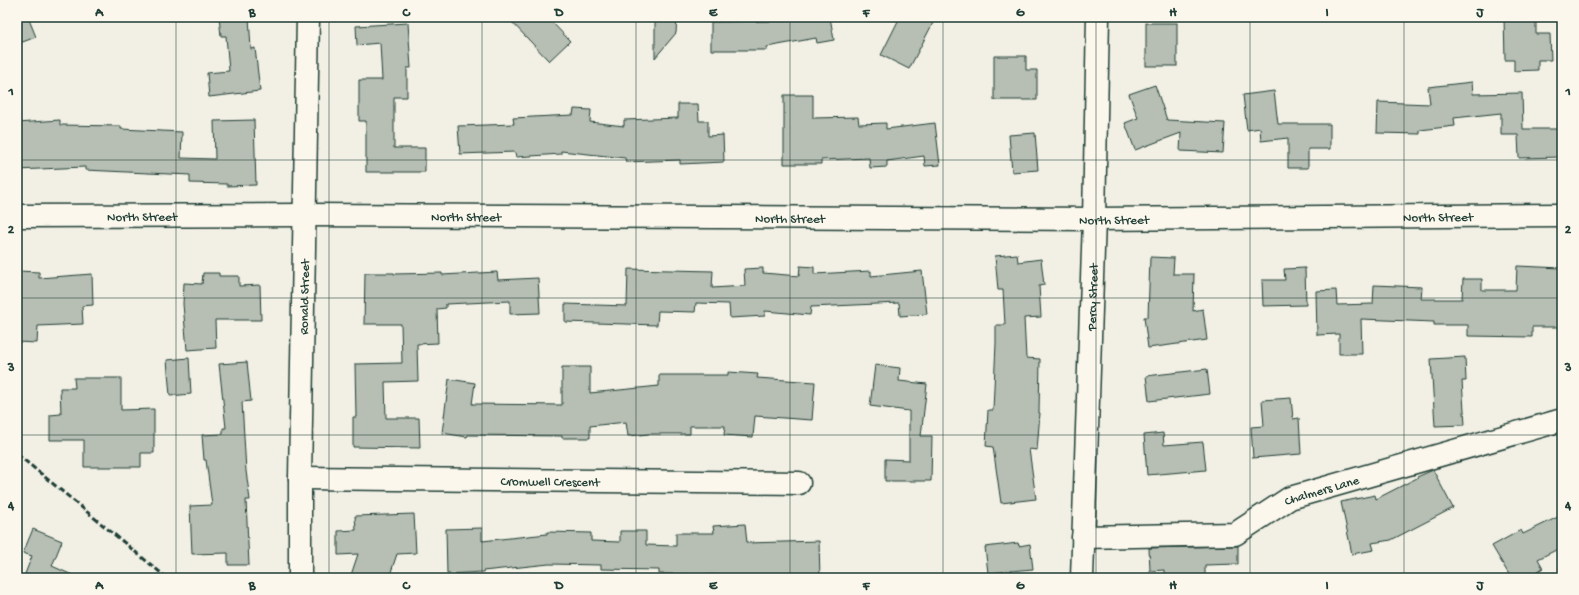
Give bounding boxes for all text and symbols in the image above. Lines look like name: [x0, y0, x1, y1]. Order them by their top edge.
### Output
text: A: [94, 6, 104, 21]
text: B: [248, 6, 257, 21]
text: C: [401, 6, 411, 21]
text: D: [554, 6, 564, 21]
text: E: [709, 6, 718, 21]
text: F: [862, 6, 871, 21]
text: G: [1016, 6, 1025, 21]
text: H: [1169, 6, 1177, 21]
text: I: [1325, 6, 1329, 21]
text: J: [1476, 6, 1485, 21]
text: 1: [7, 85, 14, 100]
text: 1: [1564, 85, 1571, 100]
street label: North Street: [107, 210, 179, 226]
street label: North Street: [431, 211, 503, 226]
street label: North Street: [1403, 211, 1475, 226]
street label: North Street: [755, 212, 827, 228]
street label: North Street: [1079, 214, 1151, 229]
text: 2: [8, 223, 15, 238]
text: 2: [1565, 223, 1572, 238]
street label: Ronald Street: [297, 258, 314, 335]
street label: Percy Street: [1085, 262, 1103, 332]
text: 3: [7, 361, 15, 376]
text: 3: [1564, 361, 1572, 376]
street label: Chalmers Lane: [1282, 474, 1361, 510]
street label: Cromwell Crescent: [500, 475, 601, 491]
text: 4: [7, 499, 15, 514]
text: 4: [1564, 499, 1572, 514]
text: A: [94, 579, 104, 594]
text: B: [248, 579, 257, 594]
text: C: [401, 579, 411, 594]
text: D: [554, 579, 564, 594]
text: E: [709, 579, 718, 594]
text: F: [862, 579, 871, 594]
text: G: [1016, 579, 1025, 594]
text: H: [1169, 579, 1177, 594]
text: I: [1325, 579, 1329, 594]
text: J: [1476, 579, 1485, 594]

